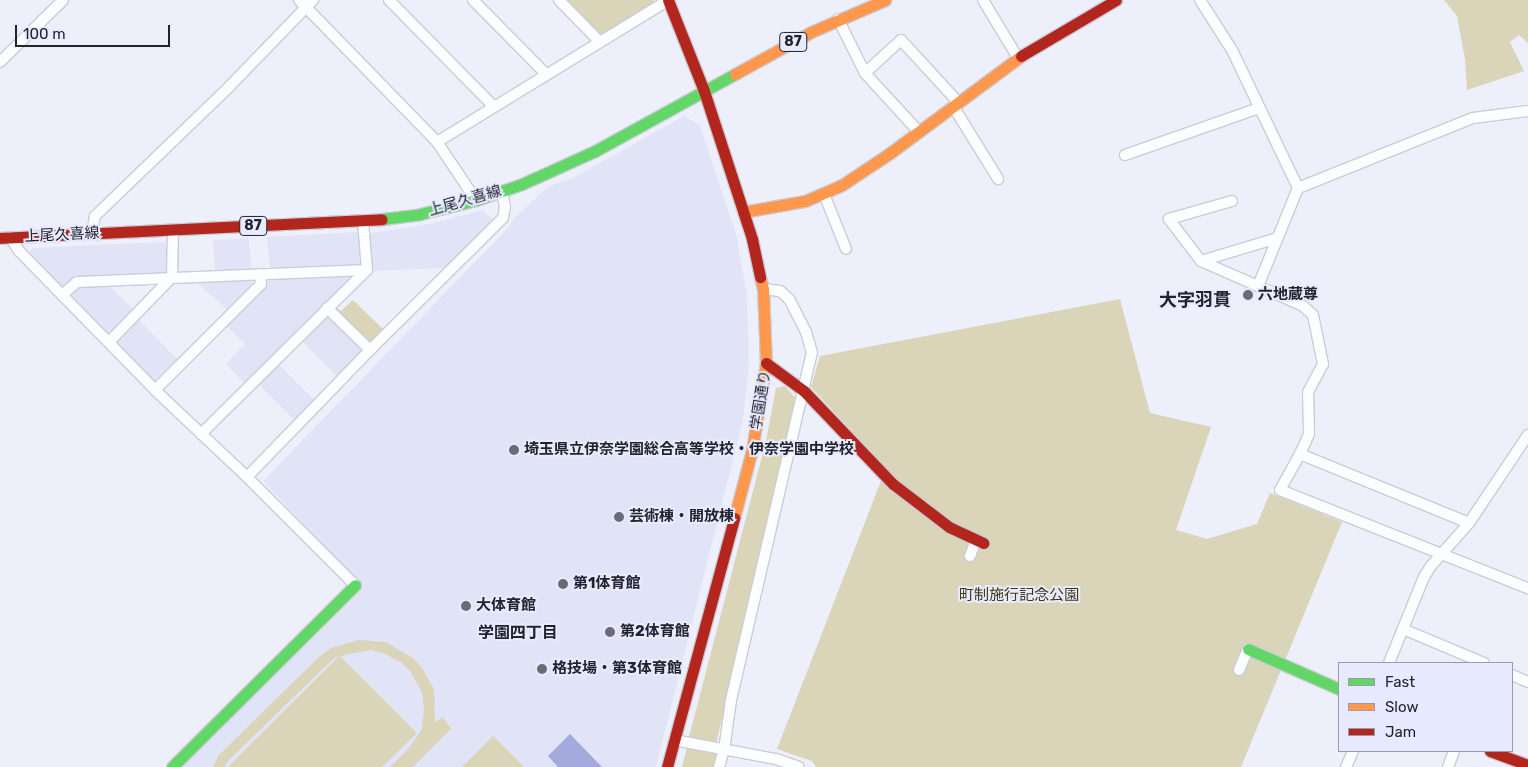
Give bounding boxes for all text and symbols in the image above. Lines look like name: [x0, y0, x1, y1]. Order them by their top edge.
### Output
scale bar: [18, 15, 172, 47]
text: 100 m: [23, 25, 65, 43]
road number: 87: [779, 31, 807, 54]
street label: 上尾久喜線: [426, 182, 504, 220]
road number: 87: [239, 215, 267, 238]
street label: 上尾久喜線: [24, 224, 100, 246]
place label: 六地蔵尊: [1258, 286, 1318, 304]
district label: 大字羽貫: [1159, 289, 1231, 311]
marker: 六地蔵尊: [1242, 289, 1254, 301]
street label: 学園通り: [747, 369, 775, 431]
place label: 埼玉県立伊奈学園総合高等学校・伊奈学園中学校: [524, 441, 854, 459]
marker: 埼玉県立伊奈学園総合高等学校・伊奈学園中学校: [508, 444, 520, 456]
place label: 芸術棟・開放棟: [629, 508, 734, 526]
marker: 芸術棟・開放棟: [613, 511, 625, 523]
place label: 第1体育館: [573, 575, 640, 593]
marker: 第1体育館: [557, 578, 569, 590]
park label: 町制施行記念公園: [959, 587, 1079, 605]
place label: 大体育館: [476, 597, 536, 615]
marker: 大体育館: [460, 600, 472, 612]
district label: 学園四丁目: [478, 623, 558, 643]
place label: 第2体育館: [620, 623, 690, 641]
marker: 第2体育館: [604, 626, 616, 638]
place label: 格技場・第3体育館: [552, 660, 682, 678]
legend: [1338, 662, 1513, 752]
marker: 格技場・第3体育館: [536, 663, 548, 675]
text: Fast: [1385, 673, 1415, 691]
text: Slow: [1385, 698, 1418, 716]
text: Jam: [1385, 723, 1416, 741]

